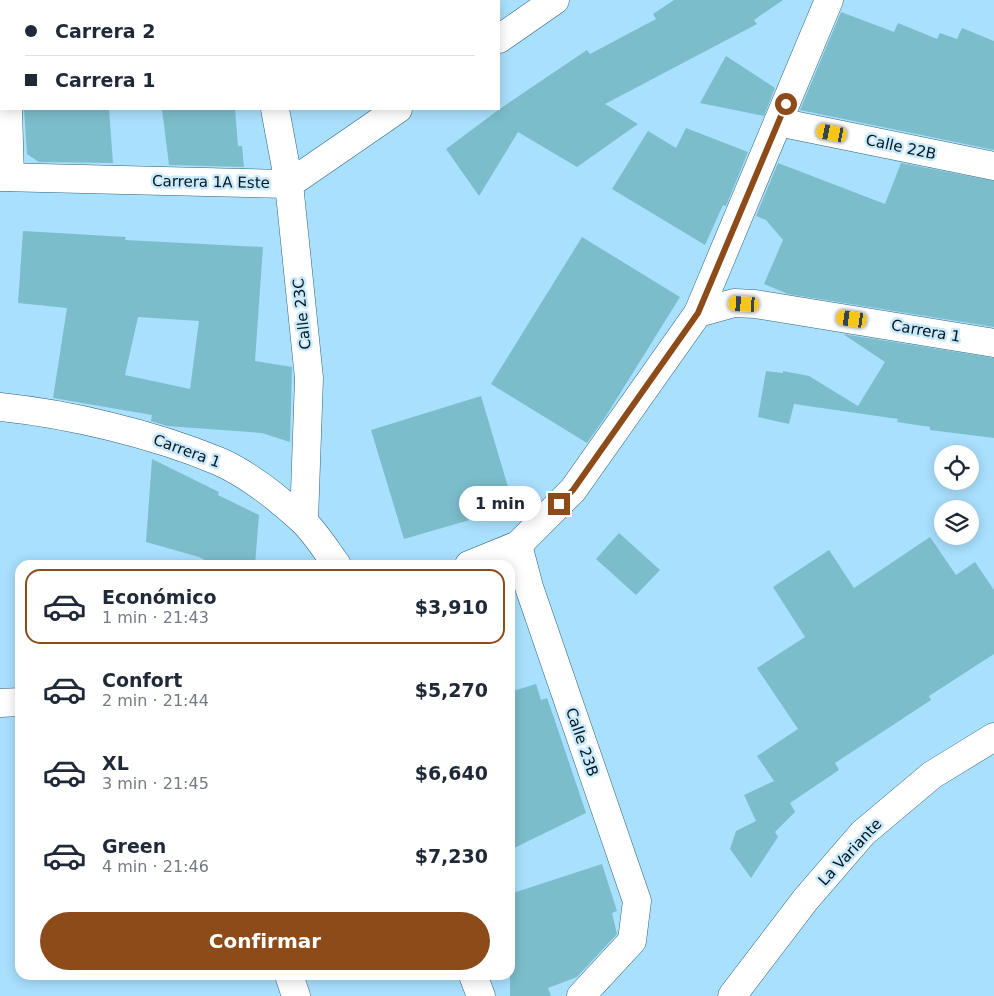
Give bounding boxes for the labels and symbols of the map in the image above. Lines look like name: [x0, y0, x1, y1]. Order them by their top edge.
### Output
route start: [775, 93, 797, 115]
car: [815, 123, 848, 143]
street label: Calle 22B: [864, 131, 938, 163]
street label: Carrera 1A Este: [152, 172, 270, 192]
street label: Calle 23C: [289, 277, 315, 351]
car: [728, 296, 759, 312]
car: [836, 309, 867, 329]
street label: Carrera 1: [890, 316, 962, 346]
street label: Carrera 1: [151, 431, 223, 471]
callout: 1 min: [459, 486, 542, 522]
route end: [548, 493, 570, 515]
street label: Calle 23B: [562, 705, 602, 779]
street label: La Variante: [815, 815, 885, 889]

